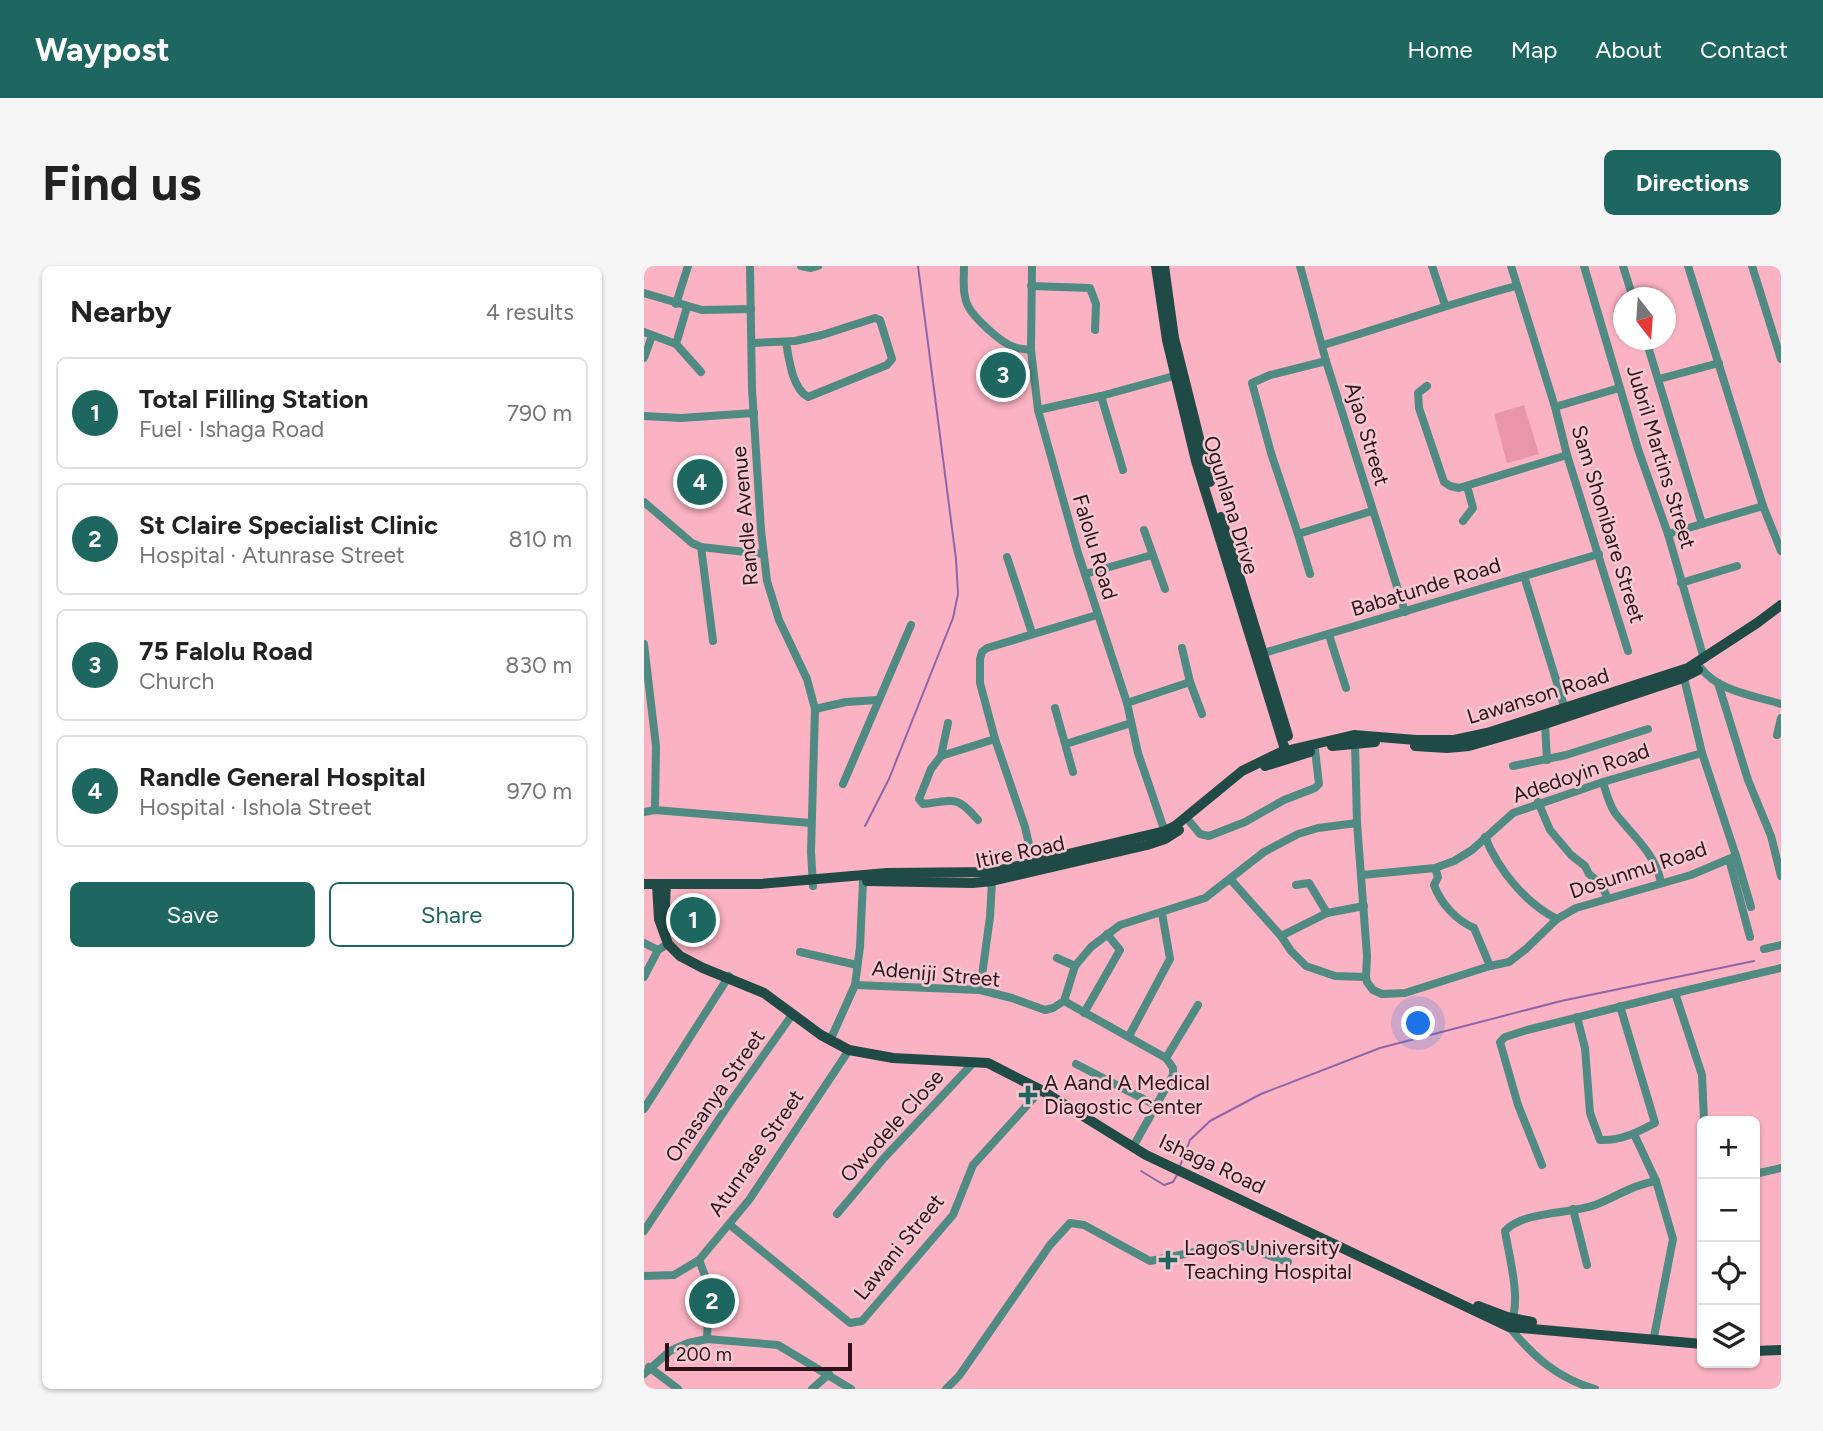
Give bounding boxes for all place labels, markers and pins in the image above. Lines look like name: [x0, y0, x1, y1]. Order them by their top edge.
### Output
pin: 3: [980, 349, 1026, 401]
pin: 4: [677, 456, 723, 508]
pin: 1: [670, 894, 716, 946]
place label: A Aand A Medical Diagostic Center: [1044, 1070, 1210, 1119]
marker: A Aand A Medical Diagostic Center: [1018, 1085, 1038, 1105]
place label: Lagos University Teaching Hospital: [1184, 1235, 1352, 1284]
marker: Lagos University Teaching Hospital: [1158, 1250, 1178, 1270]
pin: 2: [689, 1275, 735, 1327]

